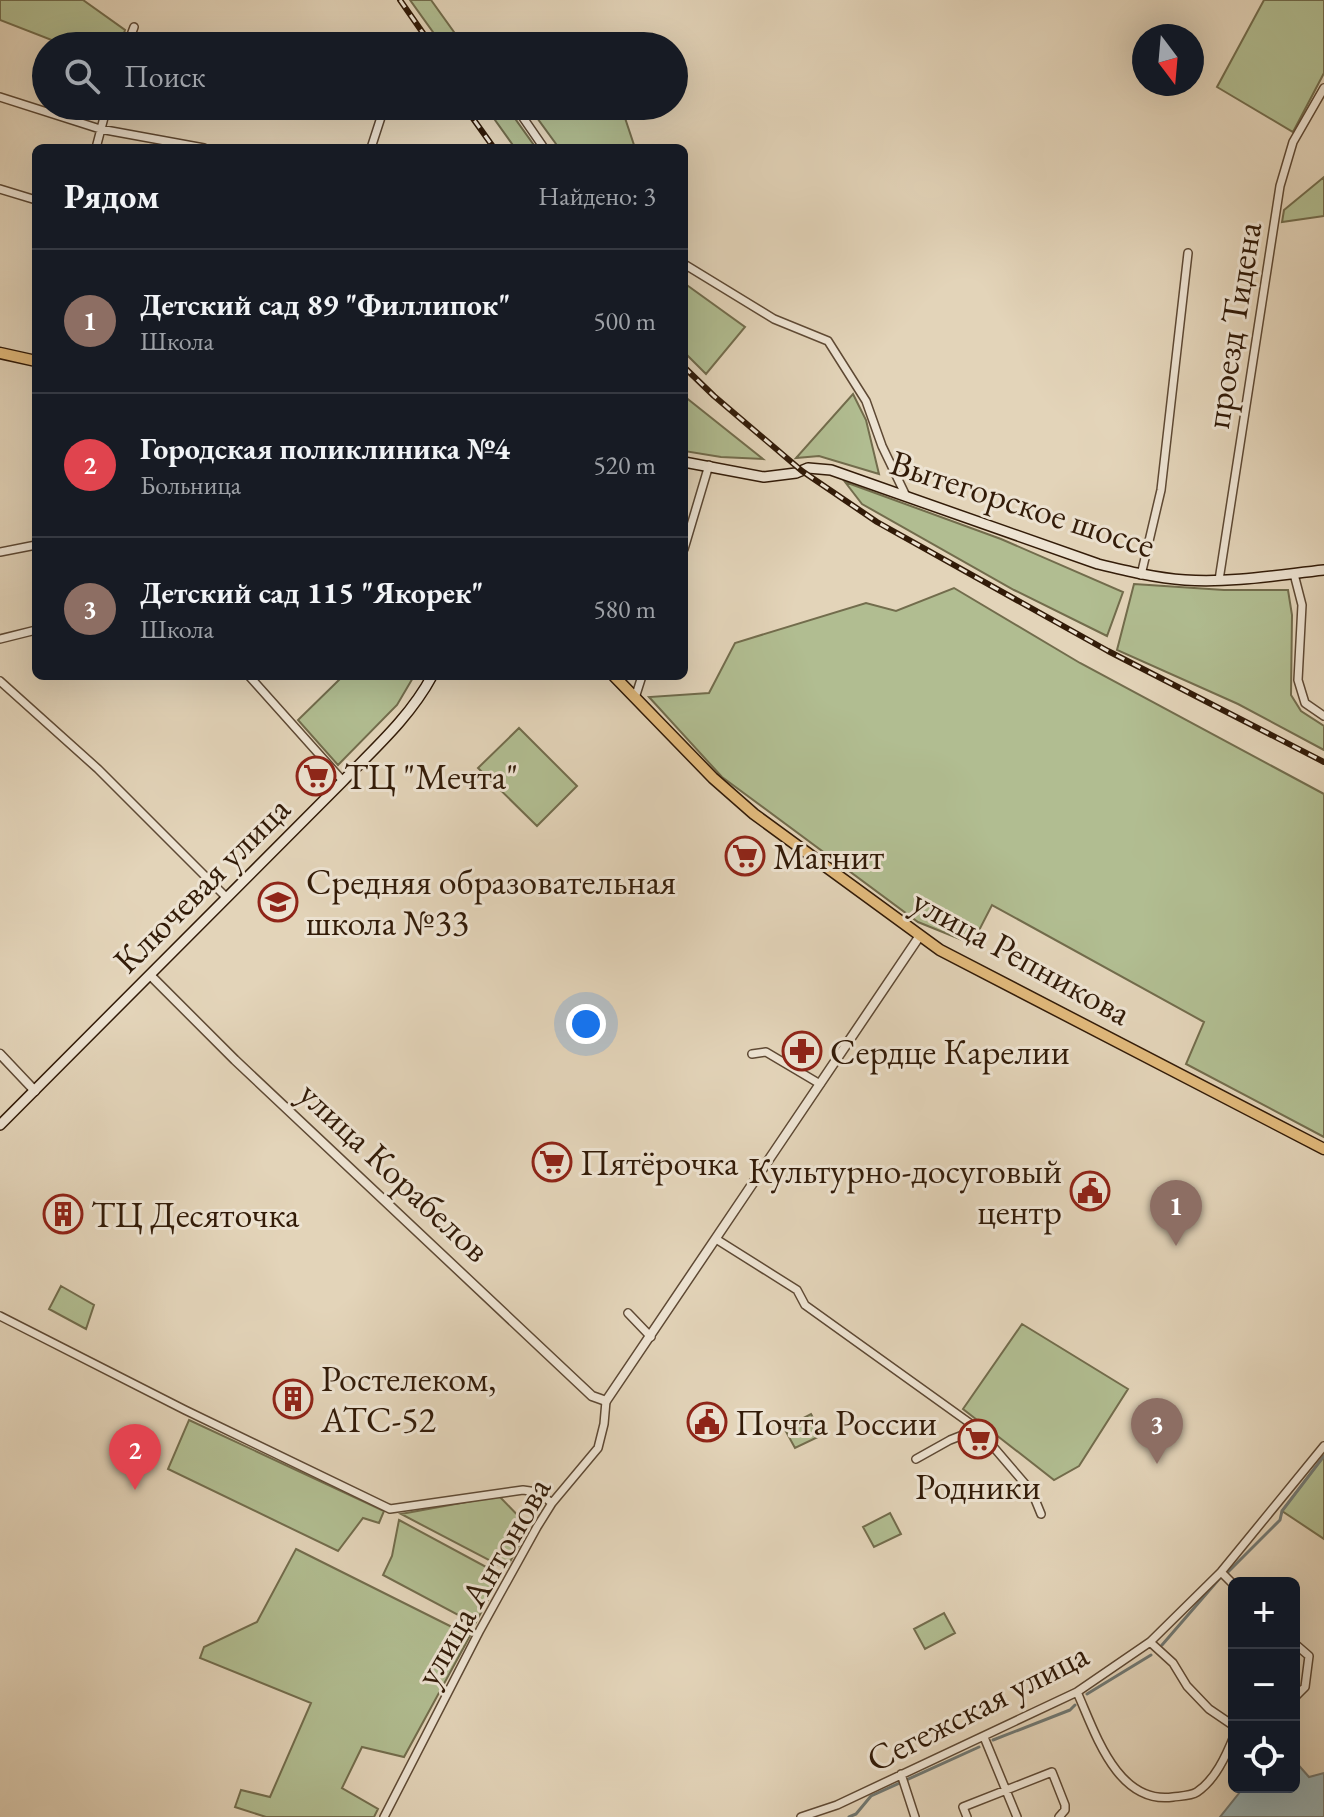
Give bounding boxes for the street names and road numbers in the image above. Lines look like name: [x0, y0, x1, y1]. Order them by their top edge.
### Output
street label: проезд Тидена: [1193, 218, 1272, 432]
street label: Вытегорское шоссе: [885, 439, 1161, 568]
street label: Ключевая улица: [103, 785, 300, 983]
street label: улица Репникова: [904, 877, 1140, 1036]
street label: улица Корабелов: [289, 1070, 500, 1272]
street label: улица Антонова: [404, 1468, 562, 1694]
street label: Сегежская улица: [858, 1630, 1097, 1783]

